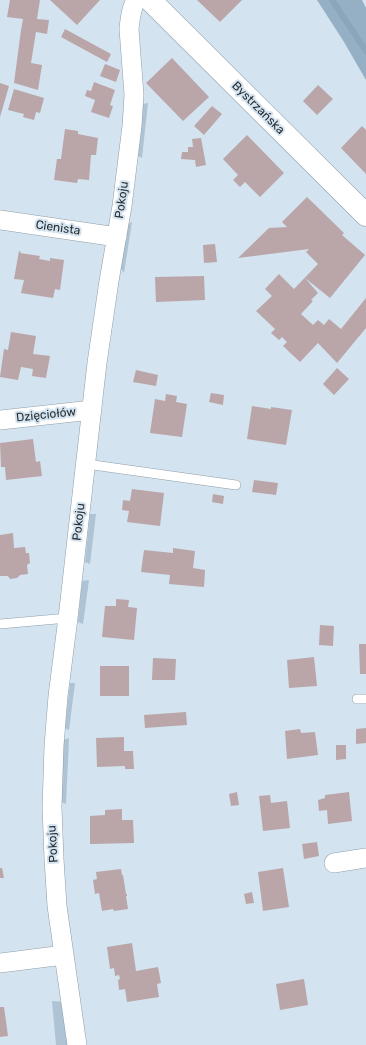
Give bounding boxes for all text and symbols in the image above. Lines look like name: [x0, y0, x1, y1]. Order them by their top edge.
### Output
street label: Bystrzańska: [229, 79, 287, 137]
street label: Pokoju: [112, 180, 132, 220]
street label: Cienista: [35, 218, 81, 238]
street label: Dzięciołów: [15, 405, 77, 425]
street label: Pokoju: [70, 503, 88, 541]
street label: Pokoju: [45, 825, 61, 863]

